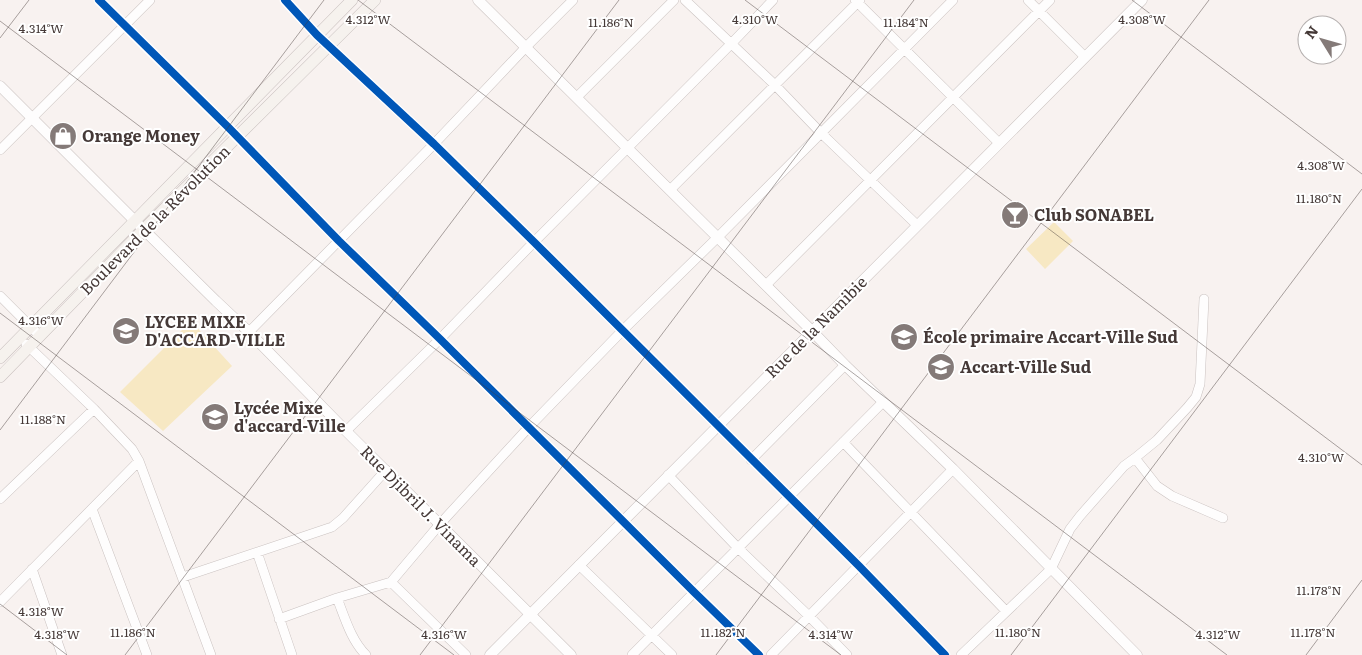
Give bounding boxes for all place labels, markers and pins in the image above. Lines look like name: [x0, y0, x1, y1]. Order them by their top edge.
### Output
shop icon: Orange Money: [48, 121, 78, 151]
place label: Orange Money: [82, 123, 200, 147]
bar icon: Club SONABEL: [1000, 200, 1030, 230]
place label: Club SONABEL: [1034, 202, 1154, 226]
place label: LYCEE MIXE D'ACCARD-VILLE: [145, 309, 286, 351]
school or university icon: LYCEE MIXE D'ACCARD-VILLE: [111, 316, 141, 346]
school or university icon: École primaire Accart-Ville Sud: [889, 322, 919, 352]
place label: École primaire Accart-Ville Sud: [923, 324, 1179, 348]
school or university icon: Accart-Ville Sud: [926, 352, 956, 382]
place label: Accart-Ville Sud: [960, 354, 1092, 378]
place label: Lycée Mixe d'accard-Ville: [234, 395, 345, 437]
school or university icon: Lycée Mixe d'accard-Ville: [200, 402, 230, 432]

